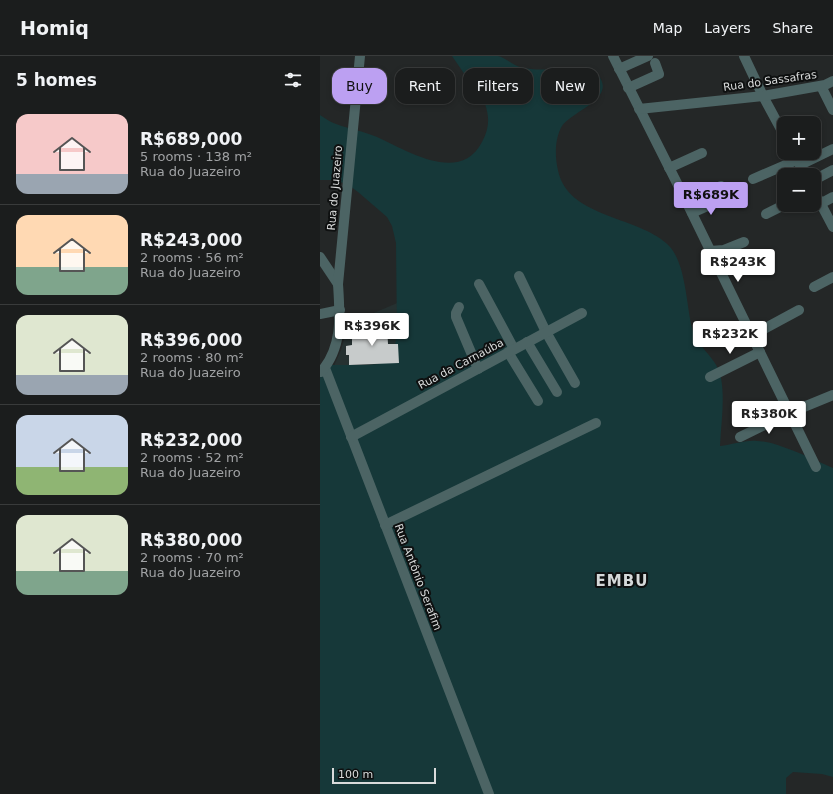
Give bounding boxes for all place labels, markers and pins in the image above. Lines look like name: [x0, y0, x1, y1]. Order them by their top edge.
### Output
pin: R$689K: [678, 182, 744, 216]
pin: R$243K: [705, 249, 771, 283]
pin: R$396K: [339, 313, 405, 347]
pin: R$232K: [697, 321, 763, 355]
pin: R$380K: [736, 401, 802, 435]

